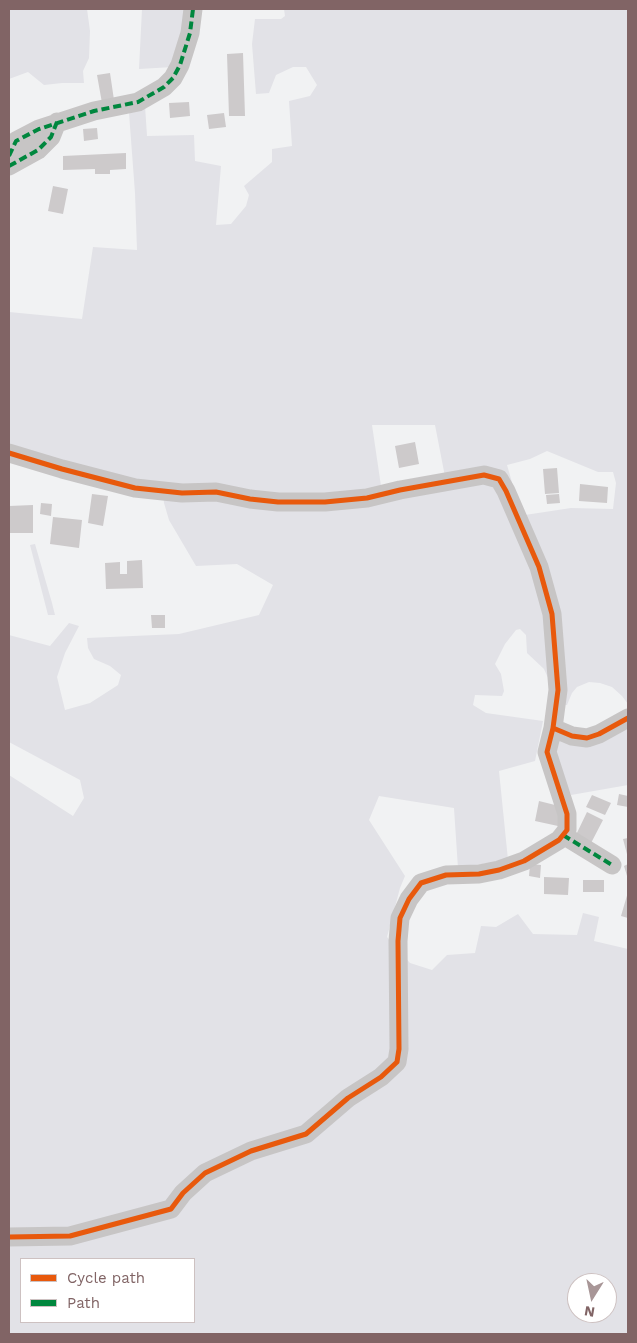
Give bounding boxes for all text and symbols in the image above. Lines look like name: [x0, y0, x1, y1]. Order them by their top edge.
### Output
legend: [20, 1258, 195, 1323]
text: Cycle path: [67, 1269, 145, 1287]
north arrow: [567, 1273, 617, 1323]
text: Path: [67, 1294, 100, 1312]
text: N: [583, 1303, 596, 1321]

